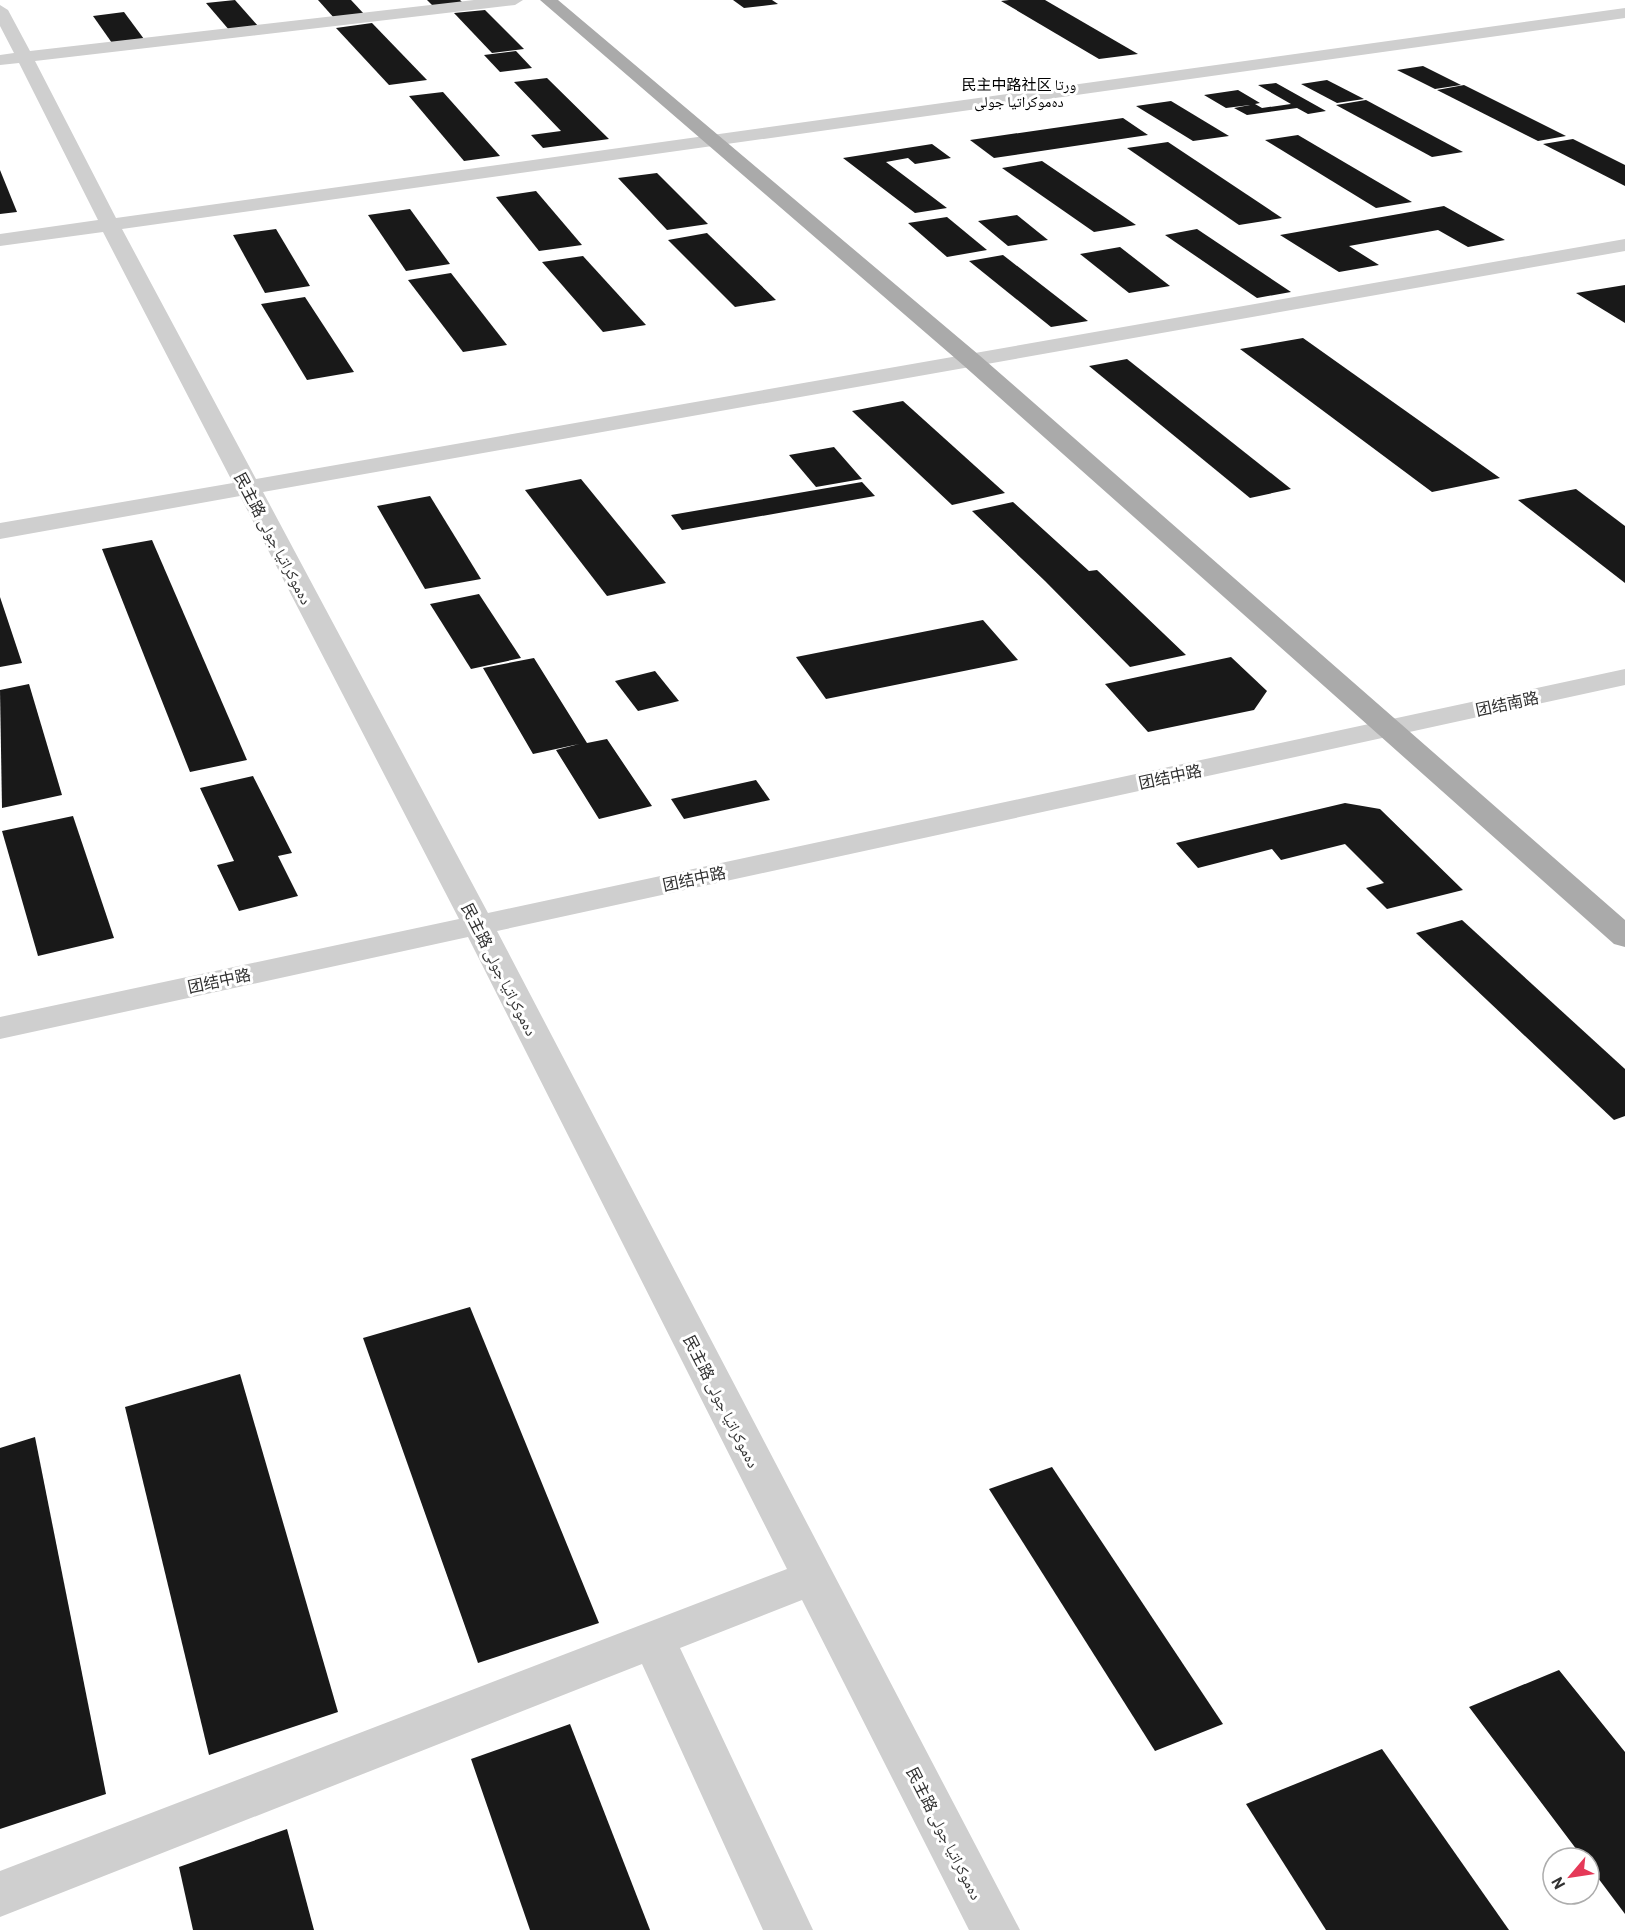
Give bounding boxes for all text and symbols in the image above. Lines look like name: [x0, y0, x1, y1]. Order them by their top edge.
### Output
district label: 民主中路社区 ورتا دەموكراتيا جولى: [962, 75, 1076, 112]
street label: 民主路 دەموكراتيا جولى: [229, 469, 317, 608]
street label: 团结南路: [1474, 687, 1540, 719]
street label: 团结中路: [1137, 760, 1203, 792]
street label: 团结中路: [661, 862, 727, 894]
street label: 民主路 دەموكراتيا جولى: [456, 899, 542, 1040]
street label: 团结中路: [186, 964, 252, 996]
street label: 民主路 دەموكراتيا جولى: [678, 1331, 764, 1472]
street label: 民主路 دەموكراتيا جولى: [901, 1763, 987, 1904]
north arrow: [1541, 1846, 1601, 1906]
text: N: [1547, 1874, 1568, 1893]

